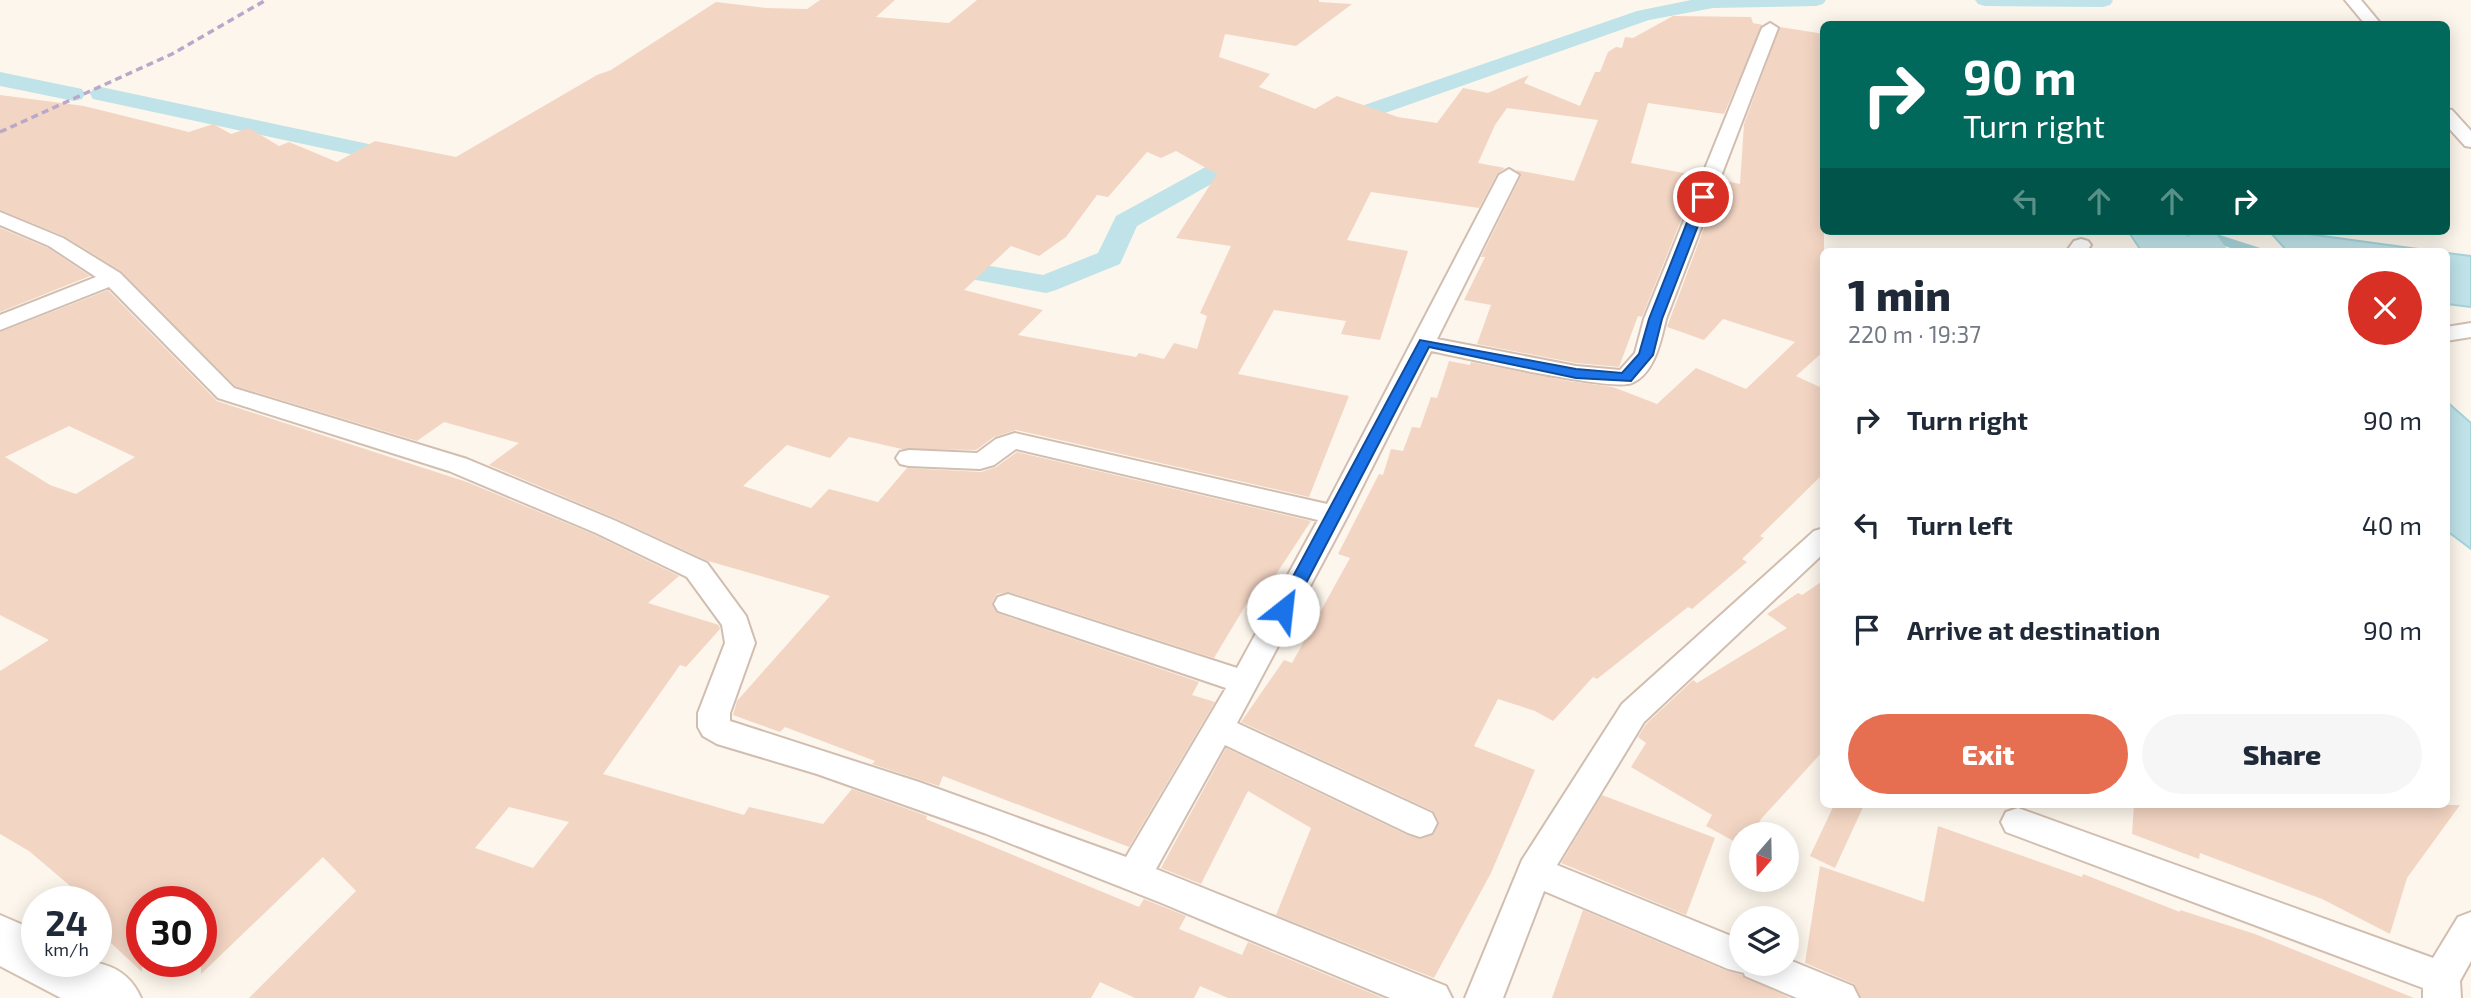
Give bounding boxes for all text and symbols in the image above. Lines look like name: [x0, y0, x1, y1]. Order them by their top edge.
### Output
text: 90 m: [1963, 46, 2077, 105]
icon: right: [1848, 49, 1939, 140]
text: Turn right: [1963, 106, 2105, 144]
pin: [1673, 167, 1733, 227]
icon: arrive: [1684, 178, 1722, 216]
icon: left: [2007, 182, 2045, 220]
icon: ahead: [2080, 182, 2118, 220]
icon: ahead: [2153, 182, 2191, 220]
icon: right: [2226, 182, 2264, 220]
text: 1 min: [1848, 269, 1951, 319]
button: close: [2348, 271, 2422, 345]
text: 220 m · 19:37: [1848, 320, 1981, 348]
icon: right: [1848, 401, 1886, 439]
text: Turn right: [1907, 404, 2028, 435]
text: 90 m: [2363, 404, 2422, 435]
icon: left: [1848, 506, 1886, 544]
text: Turn left: [1907, 509, 2013, 540]
text: 40 m: [2362, 509, 2422, 540]
position arrow: [1246, 573, 1320, 647]
icon: arrive: [1848, 611, 1886, 649]
text: Arrive at destination: [1907, 614, 2160, 645]
text: 90 m: [2363, 614, 2422, 645]
button: Exit: [1848, 714, 2128, 794]
button: Share: [2142, 714, 2422, 794]
north arrow: [1729, 822, 1799, 892]
map controls: [1729, 822, 1799, 976]
speed limit sign: 30: [126, 886, 217, 977]
text: 24: [45, 901, 88, 943]
button: layers: [1729, 906, 1799, 976]
text: km/h: [44, 938, 89, 960]

